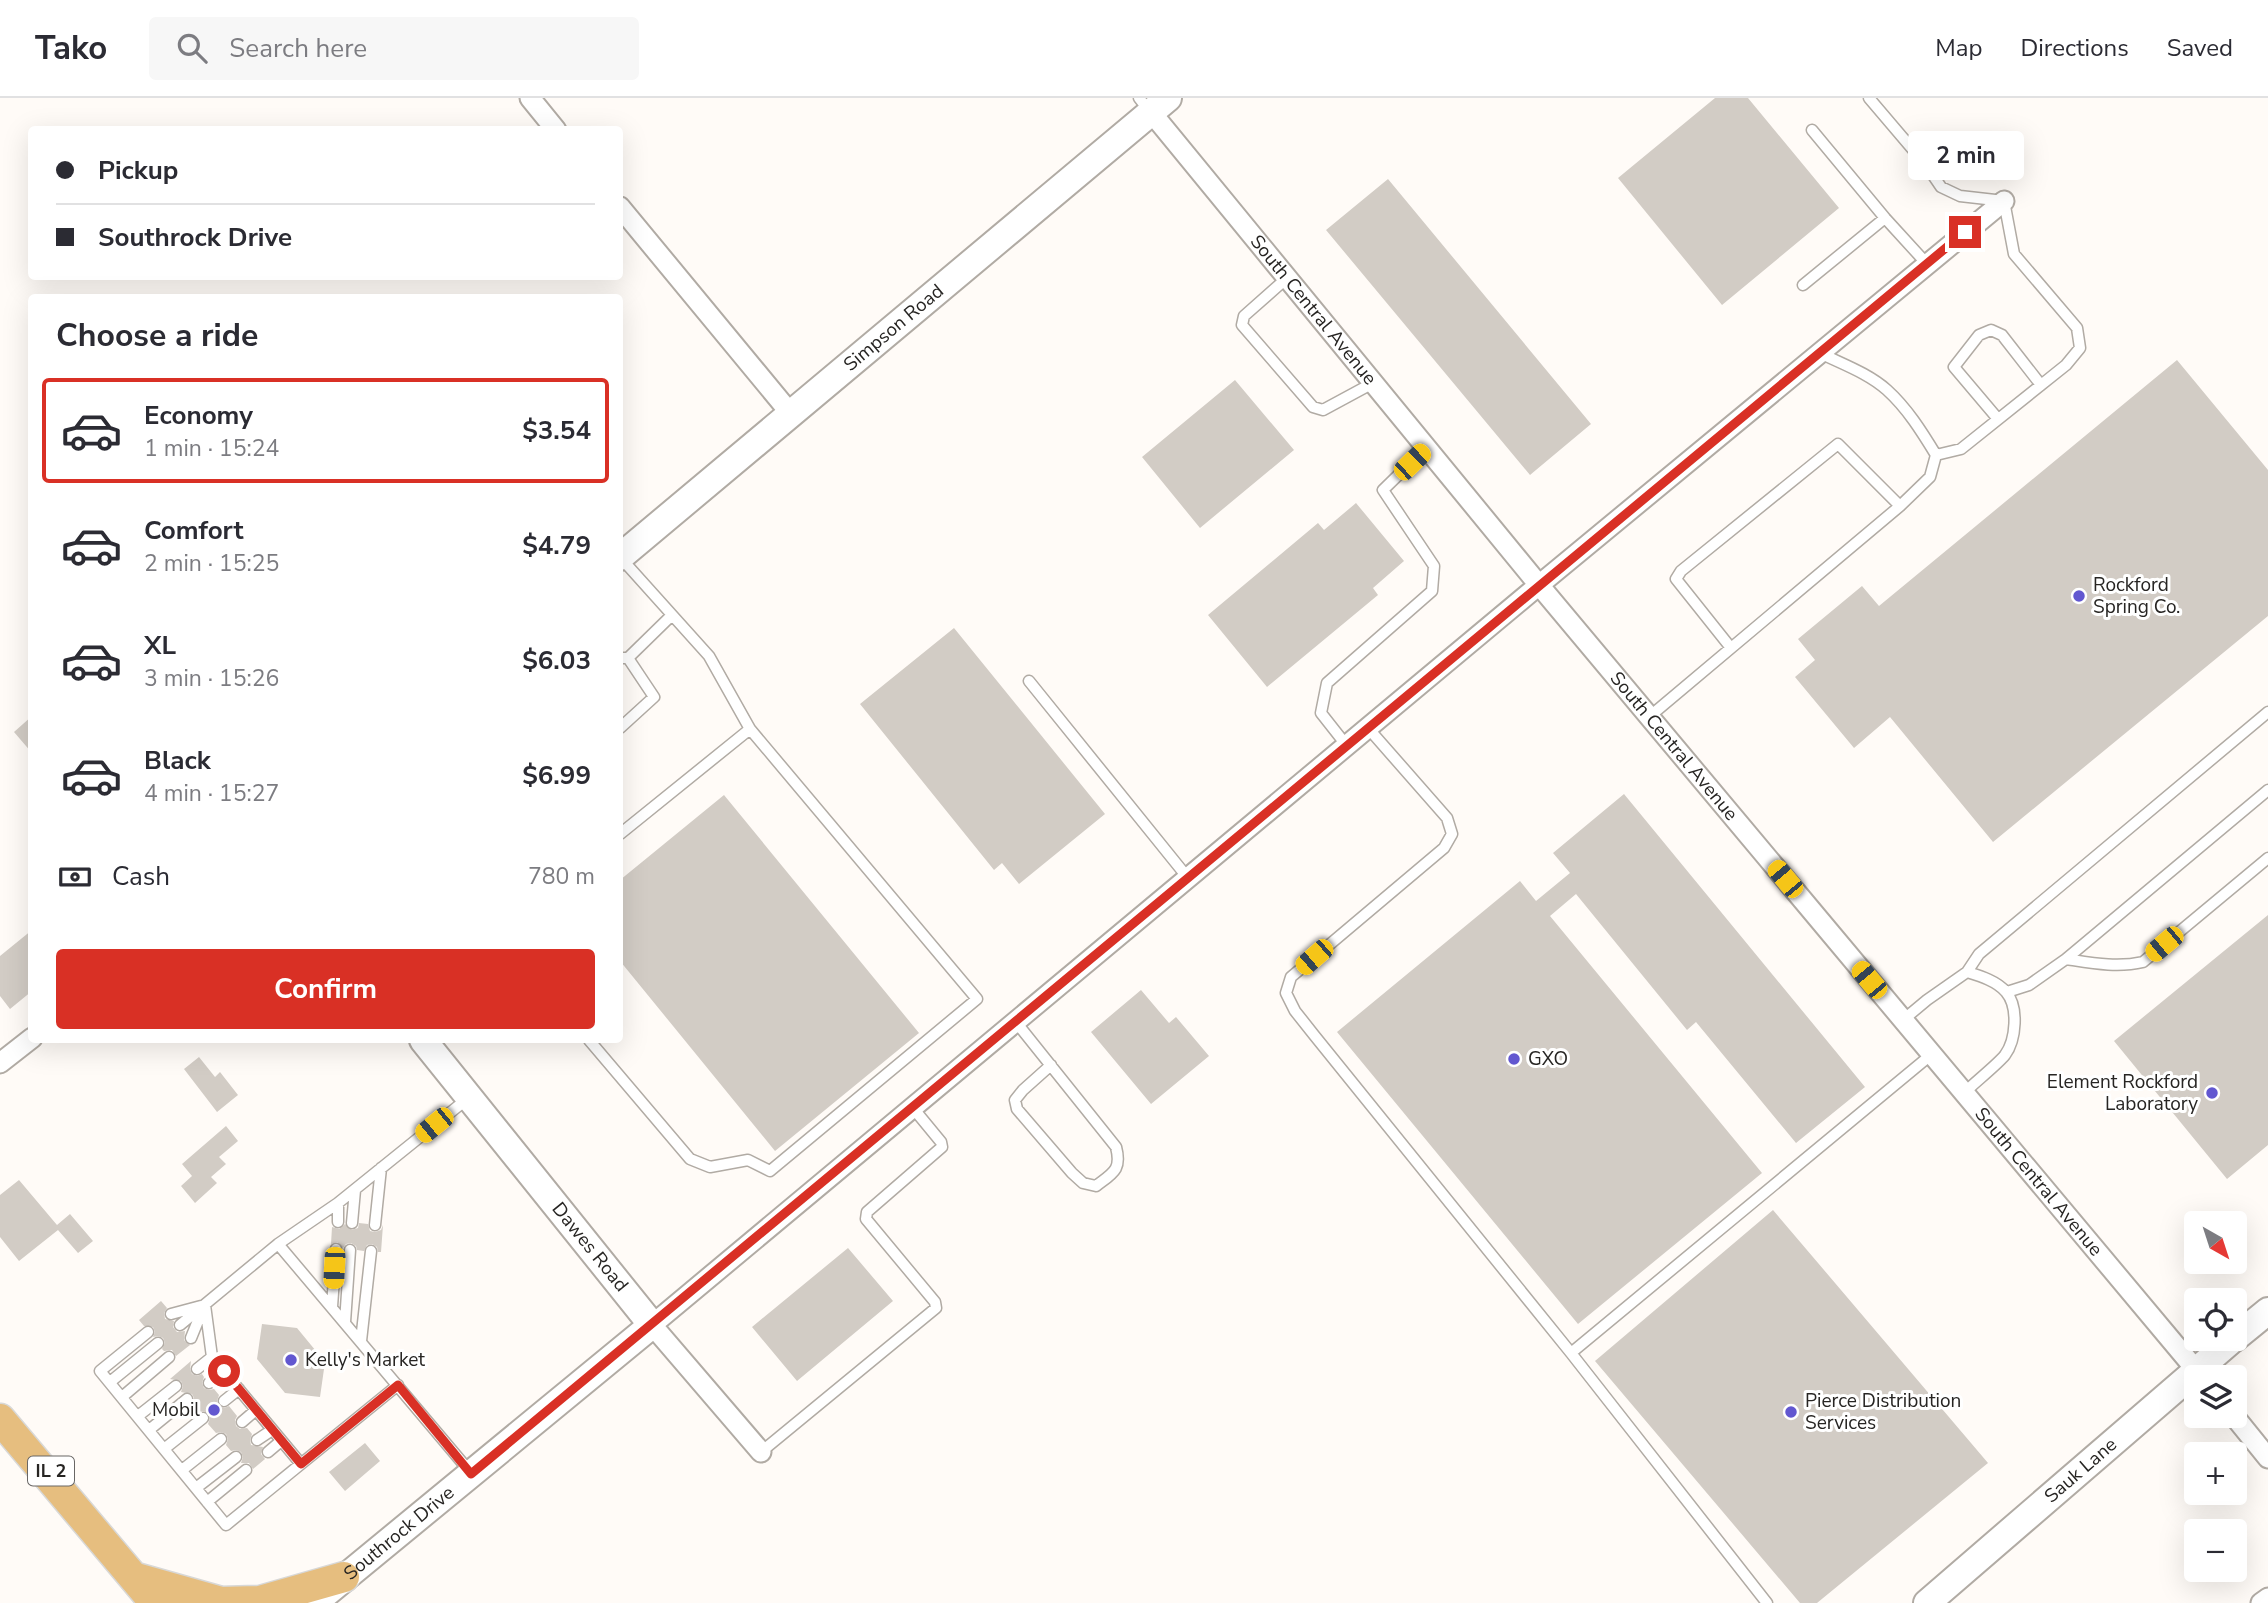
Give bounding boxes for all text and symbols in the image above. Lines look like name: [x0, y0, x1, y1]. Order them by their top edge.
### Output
search box: [149, 17, 639, 80]
text: Tako: [35, 26, 107, 71]
icon: search: [173, 29, 211, 67]
text: Search here: [229, 31, 367, 66]
text: Map: [1935, 32, 1982, 64]
text: Directions: [2020, 32, 2129, 64]
text: Saved: [2167, 32, 2233, 64]
callout: 2 min: [1907, 130, 2023, 180]
text: 2 min: [1936, 140, 1996, 171]
text: Pickup: [98, 153, 178, 188]
route end: [1949, 216, 1981, 248]
text: Southrock Drive: [98, 220, 292, 255]
street label: South Central Avenue: [1244, 229, 1383, 390]
street label: Simpson Road: [838, 278, 949, 377]
text: Choose a ride: [56, 314, 258, 357]
text: Economy: [144, 398, 253, 433]
icon: car: [60, 399, 123, 462]
text: $3.54: [522, 413, 591, 448]
text: 1 min · 15:24: [144, 433, 279, 464]
car: [1390, 440, 1435, 484]
text: Comfort: [144, 513, 244, 548]
icon: car: [60, 514, 123, 577]
text: $4.79: [522, 528, 591, 563]
text: 2 min · 15:25: [144, 548, 279, 579]
place label: Rockford Spring Co.: [2093, 572, 2180, 620]
marker: Rockford Spring Co.: [2071, 588, 2087, 604]
text: XL: [144, 628, 176, 663]
icon: car: [60, 629, 123, 692]
text: $6.03: [522, 643, 591, 678]
text: 3 min · 15:26: [144, 663, 279, 694]
street label: South Central Avenue: [1604, 666, 1744, 826]
text: Black: [144, 743, 211, 778]
icon: car: [60, 744, 123, 807]
text: $6.99: [522, 758, 591, 793]
text: 4 min · 15:27: [144, 778, 279, 809]
car: [1764, 856, 1807, 902]
icon: cash: [56, 858, 94, 896]
text: Cash: [112, 859, 170, 894]
text: 780 m: [528, 861, 595, 892]
car: [2142, 922, 2187, 966]
car: [1292, 935, 1337, 979]
button: Confirm: [56, 949, 595, 1029]
car: [1848, 957, 1891, 1003]
place label: GXO: [1528, 1046, 1568, 1072]
marker: GXO: [1506, 1051, 1522, 1067]
place label: Element Rockford Laboratory: [2047, 1069, 2198, 1117]
marker: Element Rockford Laboratory: [2204, 1085, 2220, 1101]
street label: South Central Avenue: [1969, 1102, 2109, 1262]
car: [412, 1104, 457, 1146]
street label: Dawes Road: [546, 1197, 634, 1297]
north arrow: [2184, 1211, 2247, 1274]
map controls: [2184, 1211, 2247, 1582]
car: [323, 1246, 346, 1290]
button: locate: [2184, 1288, 2247, 1351]
place label: Kelly's Market: [305, 1347, 425, 1373]
marker: Kelly's Market: [283, 1352, 299, 1368]
route start: [208, 1355, 240, 1387]
button: layers: [2184, 1365, 2247, 1428]
place label: Pierce Distribution Services: [1805, 1388, 1961, 1436]
place label: Mobil: [152, 1397, 200, 1423]
marker: Mobil: [206, 1402, 222, 1418]
marker: Pierce Distribution Services: [1783, 1404, 1799, 1420]
street label: Sauk Lane: [2039, 1432, 2123, 1509]
button: +: [2184, 1442, 2247, 1505]
road number: IL 2: [28, 1456, 74, 1486]
street label: Southrock Drive: [338, 1480, 460, 1586]
button: −: [2184, 1519, 2247, 1582]

